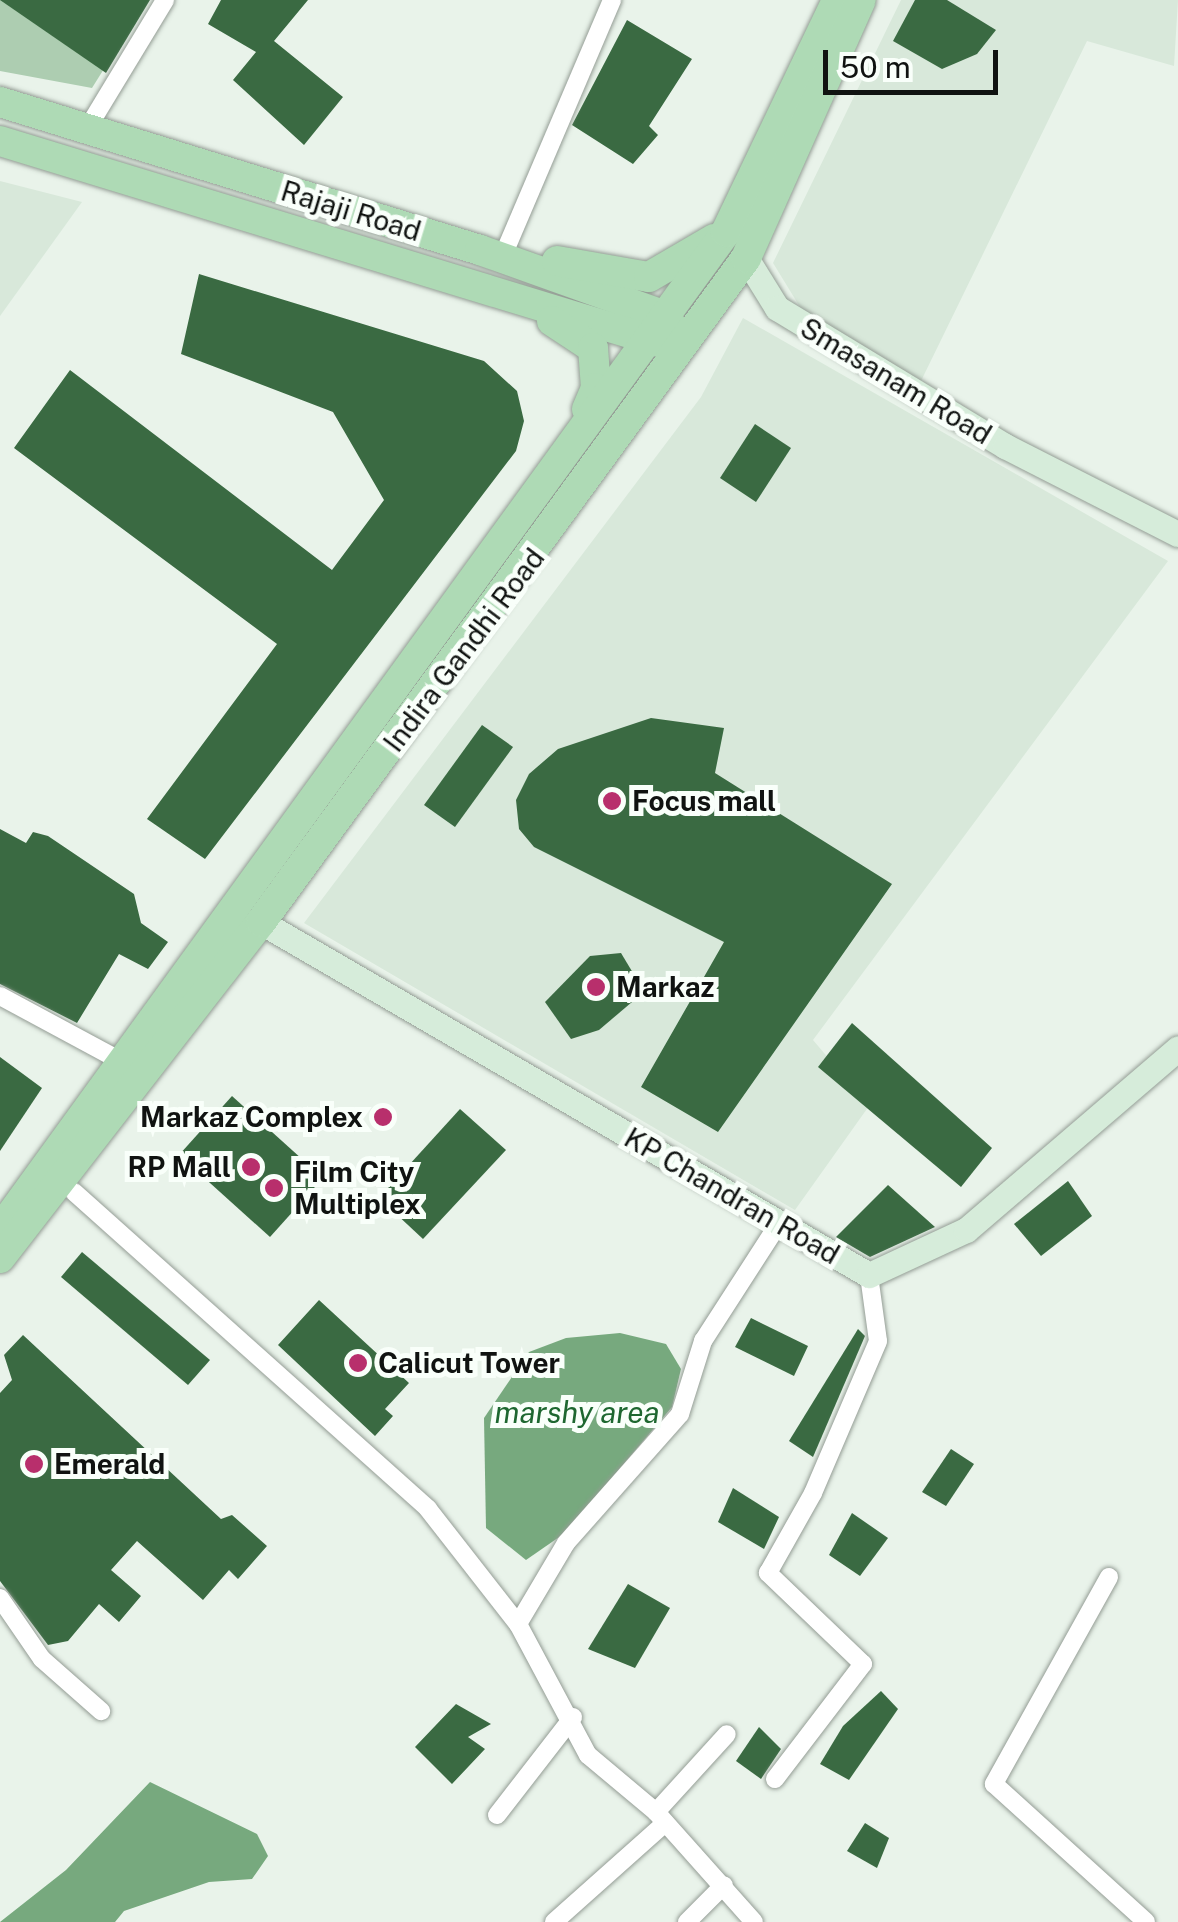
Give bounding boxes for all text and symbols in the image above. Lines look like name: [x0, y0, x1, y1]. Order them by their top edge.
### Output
scale bar: [828, 30, 1003, 92]
text: 50 m: [840, 49, 911, 85]
street label: Rajaji Road: [277, 174, 425, 248]
street label: Smasanam Road: [794, 311, 998, 451]
street label: Indira Gandhi Road: [377, 542, 551, 758]
place label: Focus mall: [632, 784, 777, 818]
marker: Focus mall: [601, 790, 623, 812]
place label: Markaz: [616, 970, 714, 1004]
marker: Markaz: [585, 976, 607, 998]
place label: Markaz Complex: [140, 1100, 363, 1134]
marker: Markaz Complex: [372, 1106, 394, 1128]
street label: KP Chandran Road: [618, 1121, 846, 1271]
place label: RP Mall: [127, 1150, 231, 1184]
place label: Film City Multiplex: [294, 1155, 421, 1221]
marker: RP Mall: [240, 1156, 262, 1178]
marker: Film City Multiplex: [263, 1177, 285, 1199]
place label: Calicut Tower: [378, 1346, 560, 1380]
marker: Calicut Tower: [347, 1352, 369, 1374]
water label: marshy area: [495, 1394, 659, 1430]
place label: Emerald: [54, 1447, 165, 1481]
marker: Emerald: [23, 1453, 45, 1475]

